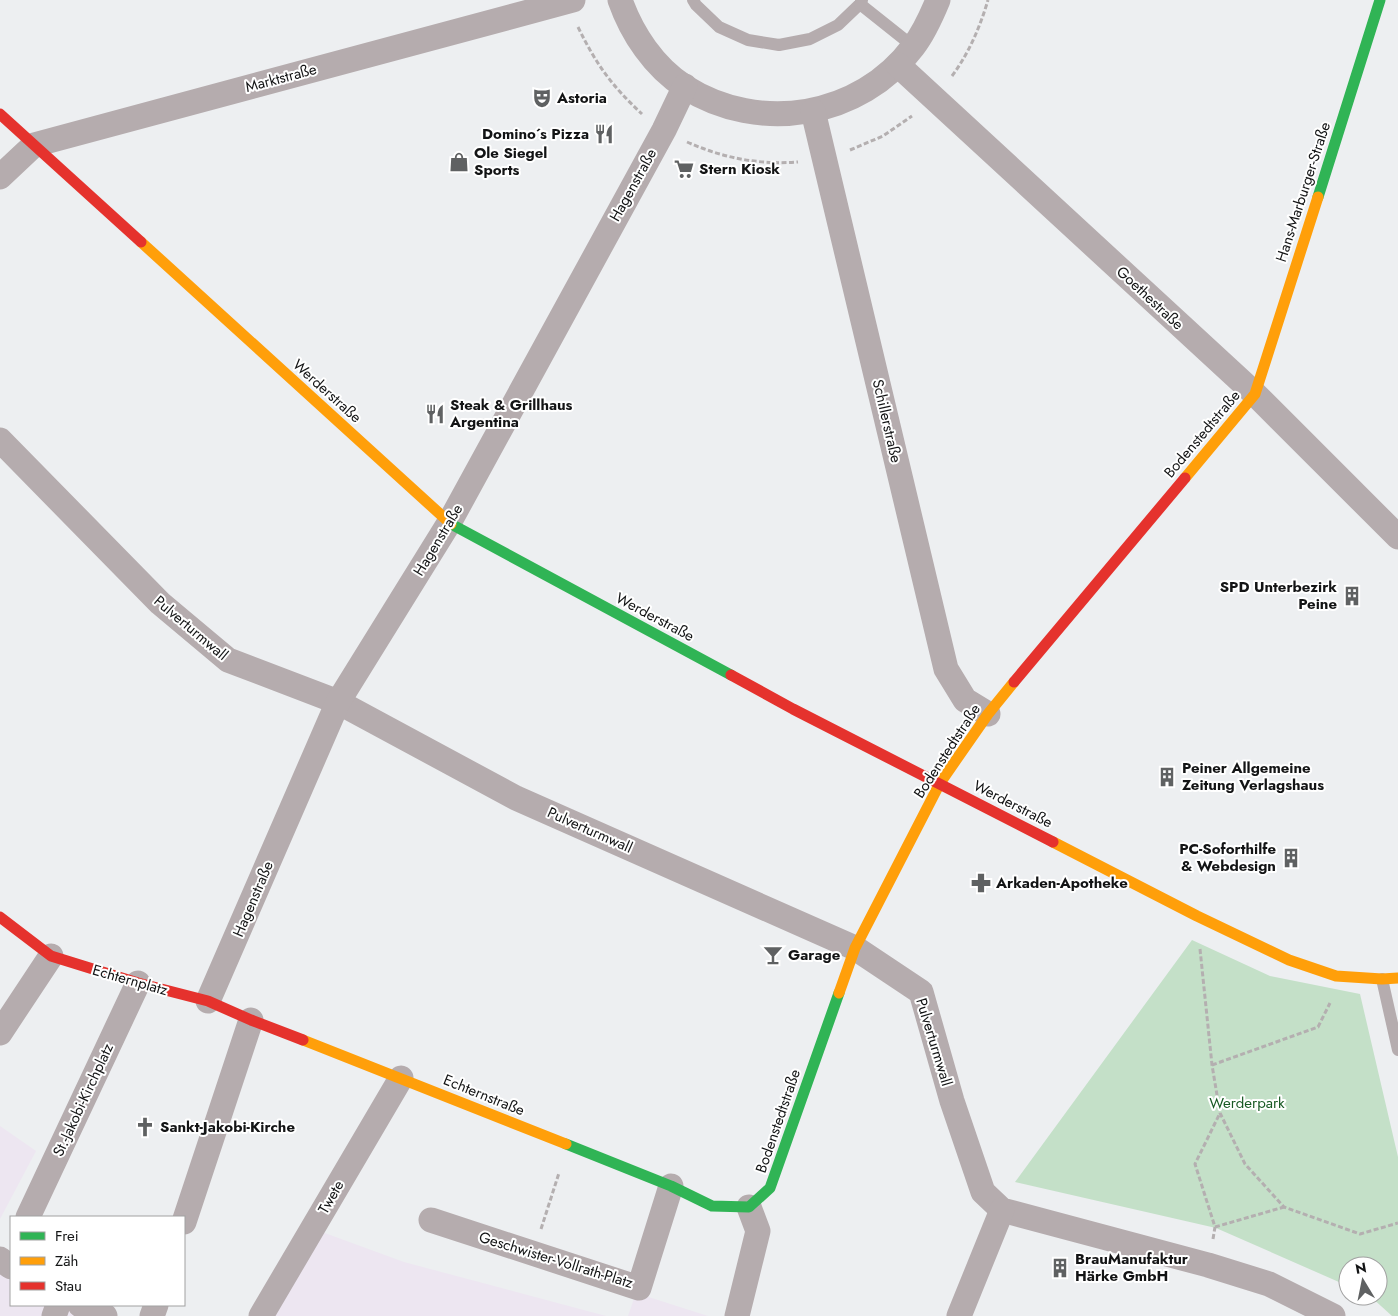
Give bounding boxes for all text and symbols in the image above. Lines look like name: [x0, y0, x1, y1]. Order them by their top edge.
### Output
street label: Marktstraße: [243, 58, 319, 98]
theatre icon: Astoria: [531, 87, 553, 109]
place label: Astoria: [556, 87, 607, 109]
street label: Hans-Marburger-Straße: [1270, 119, 1336, 265]
place label: Domino´s Pizza: [482, 123, 589, 145]
restaurant icon: Domino´s Pizza: [593, 123, 615, 145]
place label: Ole Siegel Sports: [474, 142, 547, 181]
street label: Hagenstraße: [604, 144, 662, 225]
shop icon: Ole Siegel Sports: [448, 151, 470, 173]
supermarket icon: Stern Kiosk: [673, 158, 695, 180]
place label: Stern Kiosk: [699, 158, 780, 180]
street label: Goethestraße: [1111, 261, 1189, 335]
street label: Werderstraße: [288, 354, 367, 428]
street label: Schillerstraße: [867, 377, 907, 465]
street label: Bodenstedtstraße: [1159, 385, 1245, 483]
place label: Steak & Grillhaus Argentina: [449, 394, 573, 433]
restaurant icon: Steak & Grillhaus Argentina: [424, 403, 446, 425]
street label: Hagenstraße: [408, 500, 468, 580]
place label: SPD Unterbezirk Peine: [1220, 576, 1337, 615]
building icon: SPD Unterbezirk Peine: [1341, 585, 1363, 607]
street label: Werderstraße: [612, 587, 698, 647]
street label: Pulverturmwall: [149, 590, 233, 666]
street label: Bodenstedtstraße: [908, 699, 986, 802]
place label: Peiner Allgemeine Zeitung Verlagshaus: [1182, 757, 1324, 796]
building icon: Peiner Allgemeine Zeitung Verlagshaus: [1156, 766, 1178, 788]
street label: Werderstraße: [970, 775, 1057, 833]
street label: Pulverturmwall: [544, 801, 636, 859]
place label: PC-Soforthilfe & Webdesign: [1179, 838, 1276, 877]
building icon: PC-Soforthilfe & Webdesign: [1280, 847, 1302, 869]
street label: Hagenstraße: [227, 857, 279, 940]
pharmacy icon: Arkaden-Apotheke: [970, 872, 992, 894]
place label: Arkaden-Apotheke: [995, 872, 1128, 894]
bar icon: Garage: [762, 944, 784, 966]
place label: Garage: [788, 944, 841, 966]
street label: Echternplatz: [90, 959, 170, 1001]
street label: Pulverturmwall: [910, 995, 958, 1089]
street label: St.-Jakobi-Kirchplatz: [47, 1040, 119, 1160]
street label: Bodenstedtstraße: [750, 1066, 806, 1176]
street label: Echternstraße: [440, 1069, 528, 1121]
park label: Werderpark: [1209, 1092, 1285, 1114]
church icon: Sankt-Jakobi-Kirche: [134, 1116, 156, 1138]
place label: Sankt-Jakobi-Kirche: [160, 1116, 295, 1138]
street label: Twete: [313, 1176, 350, 1218]
legend: [10, 1216, 185, 1306]
text: Frei: [55, 1225, 79, 1247]
street label: Geschwister-Vollrath-Platz: [476, 1226, 636, 1294]
place label: BrauManufaktur Härke GmbH: [1075, 1248, 1189, 1287]
text: Zäh: [55, 1250, 78, 1272]
north arrow: [1338, 1256, 1388, 1306]
building icon: BrauManufaktur Härke GmbH: [1049, 1257, 1071, 1279]
text: N: [1354, 1257, 1368, 1279]
text: Stau: [55, 1275, 82, 1297]

